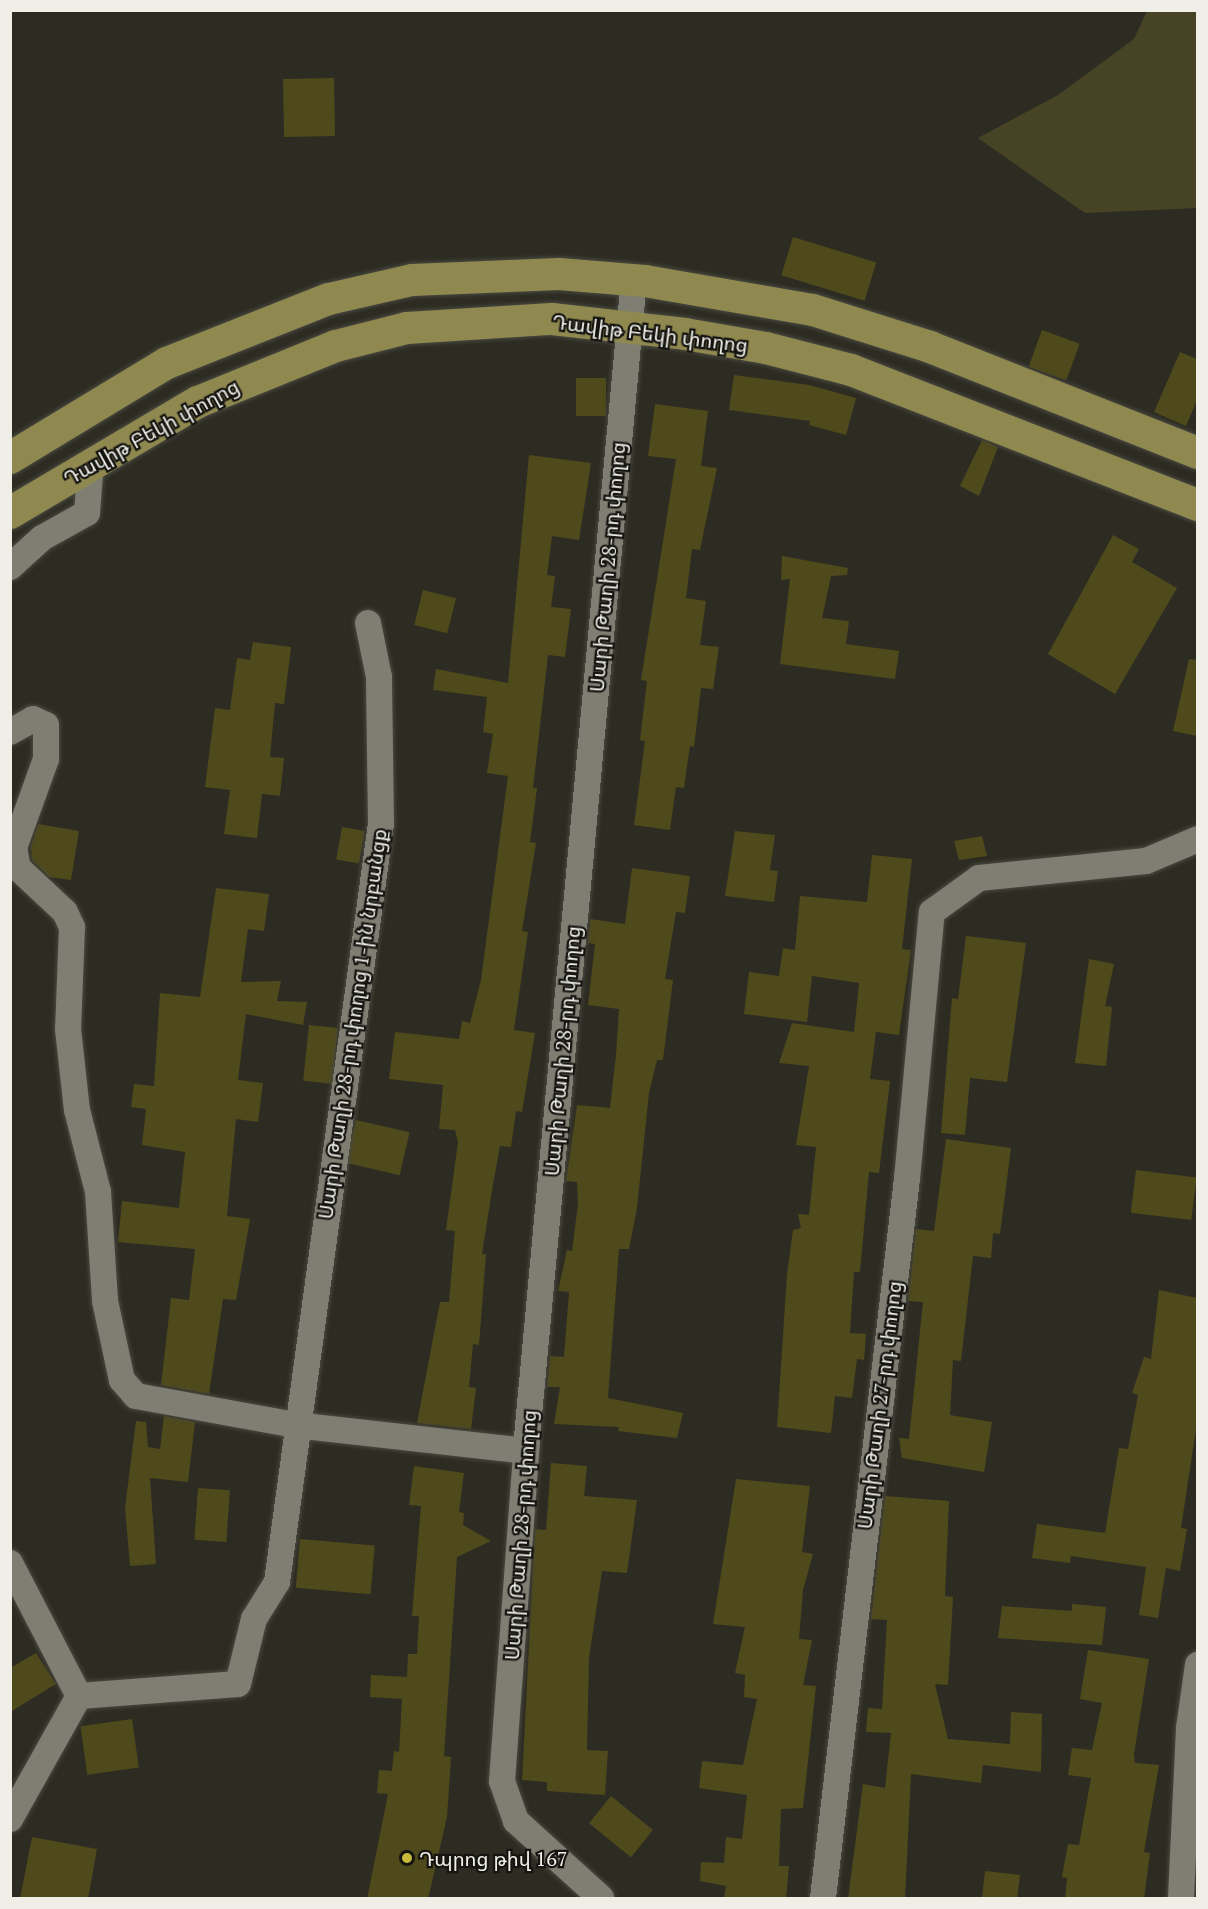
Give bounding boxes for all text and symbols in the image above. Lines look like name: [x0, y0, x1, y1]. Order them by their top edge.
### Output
street label: Դավիթ Բեկի փողոց: [551, 309, 749, 357]
street label: Դավիթ Բեկի փողոց: [59, 374, 243, 490]
street label: Սարի Թաղի 28-րդ փողոց: [584, 441, 630, 693]
street label: Սարի Թաղի 28-րդ փողոց 1-ին նրբանցք: [313, 827, 391, 1221]
street label: Սարի Թաղի 28-րդ փողոց: [539, 925, 585, 1177]
street label: Սարի Թաղի 27-րդ փողոց: [852, 1280, 906, 1530]
street label: Սարի Թաղի 28-րդ փողոց: [499, 1409, 541, 1661]
place label: Դպրոց թիվ 167: [419, 1846, 567, 1870]
marker: Դպրոց թիվ 167: [400, 1851, 414, 1865]

